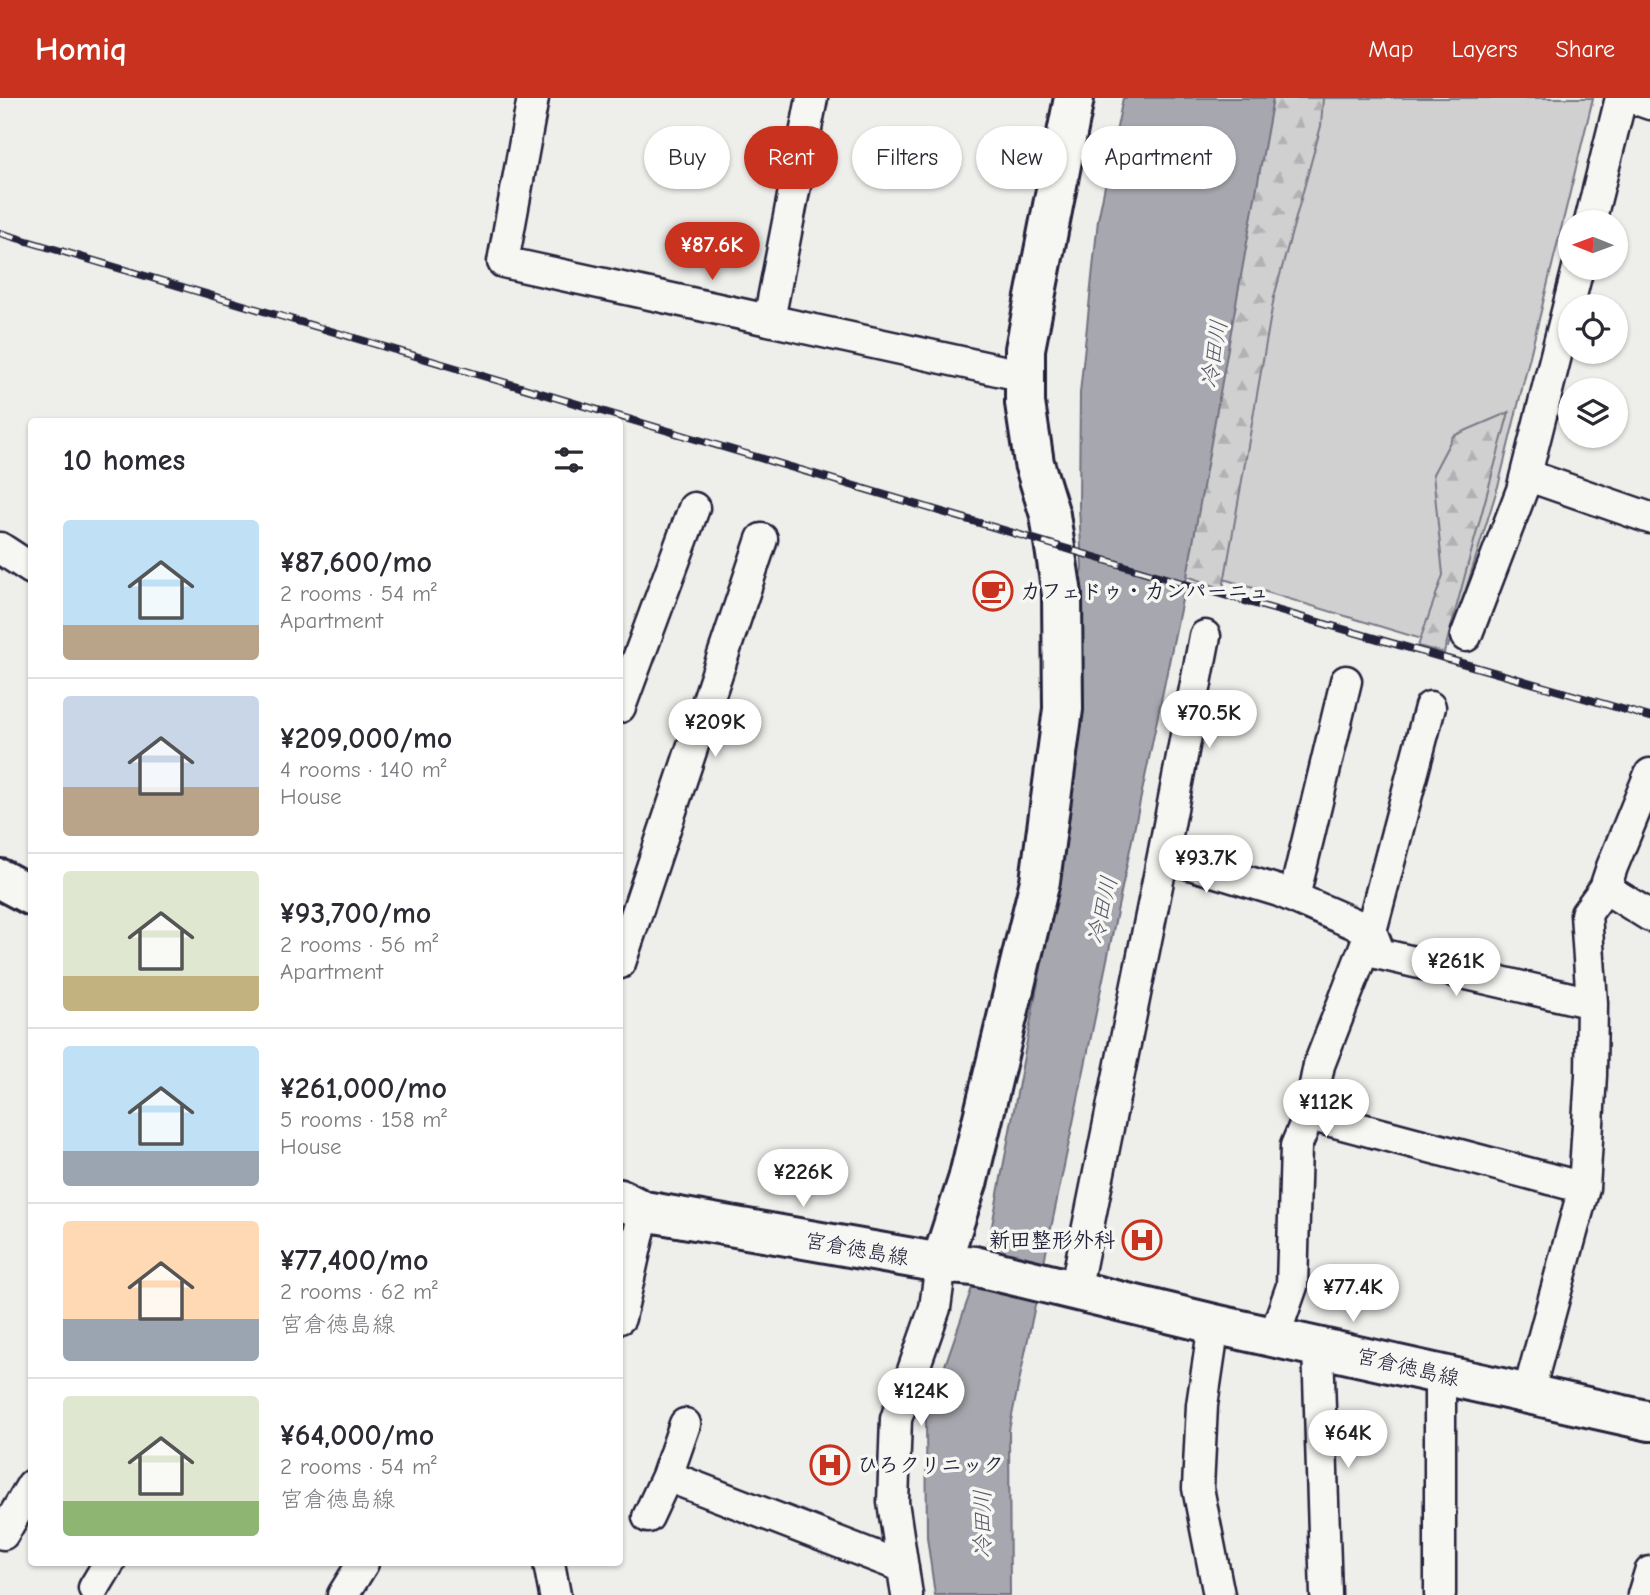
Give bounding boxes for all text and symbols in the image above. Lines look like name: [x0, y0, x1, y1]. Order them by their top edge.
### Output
text: Homiq: [35, 30, 127, 68]
text: Map: [1368, 35, 1414, 63]
text: Layers: [1452, 35, 1517, 63]
text: Share: [1555, 35, 1615, 63]
chip: Buy: [644, 126, 730, 189]
chip: Rent: [744, 126, 838, 189]
chip: Filters: [852, 126, 962, 189]
chip: New: [976, 126, 1067, 189]
chip: Apartment: [1081, 126, 1236, 189]
north arrow: [1558, 210, 1628, 280]
map controls: [1558, 210, 1628, 448]
pin: ¥87.6K: [655, 222, 769, 282]
text: ¥87.6K: [681, 231, 743, 258]
button: locate: [1558, 294, 1628, 364]
water label: 冷田川: [1195, 318, 1233, 390]
button: layers: [1558, 378, 1628, 448]
icon: filters: [550, 441, 588, 479]
text: 10 homes: [63, 443, 185, 478]
text: ¥87,600/mo: [280, 545, 432, 580]
icon: home: [119, 548, 203, 632]
cafe icon: カフェドゥ・カンパーニュ: [972, 570, 1014, 612]
place label: カフェドゥ・カンパーニュ: [1020, 579, 1269, 603]
text: 2 rooms · 54 m²: [280, 580, 437, 607]
text: Apartment: [280, 607, 383, 634]
pin: ¥70.5K: [1152, 690, 1266, 750]
text: ¥70.5K: [1177, 699, 1241, 726]
pin: ¥209K: [666, 700, 764, 759]
text: ¥209K: [685, 708, 745, 735]
text: ¥209,000/mo: [280, 721, 452, 756]
icon: home: [119, 724, 203, 808]
text: 4 rooms · 140 m²: [280, 756, 447, 783]
text: House: [280, 783, 342, 810]
pin: ¥93.7K: [1149, 836, 1263, 895]
text: ¥93.7K: [1175, 844, 1237, 871]
water label: 冷田川: [1081, 873, 1123, 947]
text: ¥93,700/mo: [280, 896, 431, 931]
icon: home: [119, 899, 203, 983]
text: 2 rooms · 56 m²: [280, 931, 438, 958]
pin: ¥261K: [1407, 939, 1505, 998]
text: ¥261K: [1428, 947, 1484, 974]
text: Apartment: [280, 958, 383, 985]
text: ¥261,000/mo: [280, 1071, 447, 1106]
icon: home: [119, 1074, 203, 1158]
pin: ¥112K: [1277, 1080, 1375, 1139]
text: ¥112K: [1299, 1088, 1353, 1115]
text: 5 rooms · 158 m²: [280, 1106, 447, 1133]
text: House: [280, 1133, 342, 1160]
pin: ¥226K: [754, 1150, 852, 1209]
text: ¥226K: [773, 1158, 833, 1185]
hospital icon: 新田整形外科: [1121, 1219, 1163, 1261]
street label: 宮倉徳島線: [803, 1228, 911, 1270]
place label: 新田整形外科: [989, 1228, 1115, 1252]
text: ¥77,400/mo: [280, 1243, 428, 1278]
icon: home: [119, 1249, 203, 1333]
pin: ¥77.4K: [1296, 1264, 1410, 1324]
text: ¥77.4K: [1323, 1273, 1383, 1300]
text: 2 rooms · 62 m²: [280, 1278, 438, 1305]
text: 宮倉徳島線: [280, 1311, 395, 1338]
street label: 宮倉徳島線: [1354, 1343, 1462, 1391]
pin: ¥124K: [872, 1368, 970, 1428]
text: ¥124K: [894, 1377, 948, 1404]
pin: ¥64K: [1307, 1410, 1389, 1470]
text: ¥64,000/mo: [280, 1418, 434, 1453]
text: ¥64K: [1324, 1419, 1372, 1446]
icon: home: [119, 1424, 203, 1508]
hospital icon: ひろクリニック: [809, 1444, 851, 1486]
text: 2 rooms · 54 m²: [280, 1453, 437, 1480]
place label: ひろクリニック: [857, 1453, 1004, 1477]
text: 宮倉徳島線: [280, 1486, 395, 1513]
water label: 冷田川: [969, 1490, 996, 1559]

